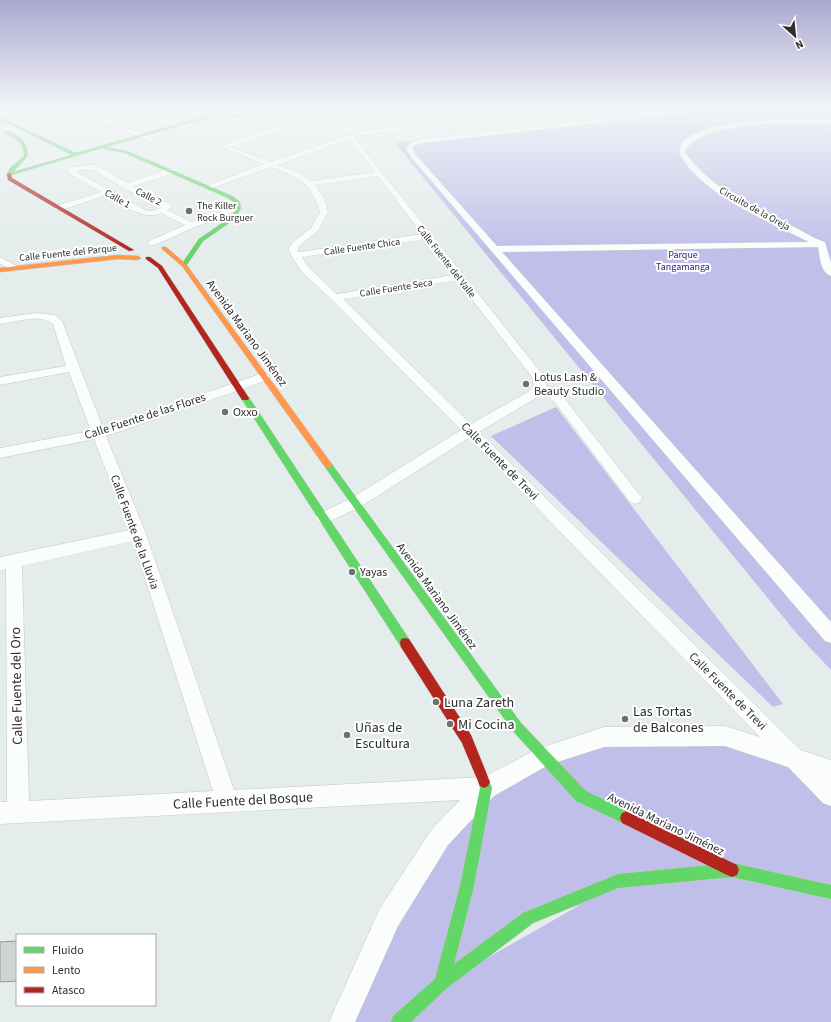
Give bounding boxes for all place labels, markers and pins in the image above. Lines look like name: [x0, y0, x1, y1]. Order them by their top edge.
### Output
place label: The Killer Rock Burguer: [197, 199, 254, 225]
marker: The Killer Rock Burguer: [184, 206, 194, 216]
place label: Lotus Lash & Beauty Studio: [534, 369, 604, 400]
marker: Lotus Lash & Beauty Studio: [521, 379, 531, 389]
place label: Oxxo: [233, 404, 258, 421]
marker: Oxxo: [220, 407, 230, 417]
place label: Yayas: [359, 564, 387, 581]
marker: Yayas: [347, 567, 357, 577]
place label: Luna Zareth: [444, 693, 514, 713]
marker: Luna Zareth: [431, 697, 441, 707]
place label: Las Tortas de Balcones: [633, 702, 704, 738]
marker: Las Tortas de Balcones: [620, 714, 630, 724]
place label: Mi Cocina: [458, 715, 515, 735]
place label: Uñas de Escultura: [355, 718, 410, 754]
marker: Mi Cocina: [445, 719, 455, 729]
marker: Uñas de Escultura: [342, 730, 352, 740]

